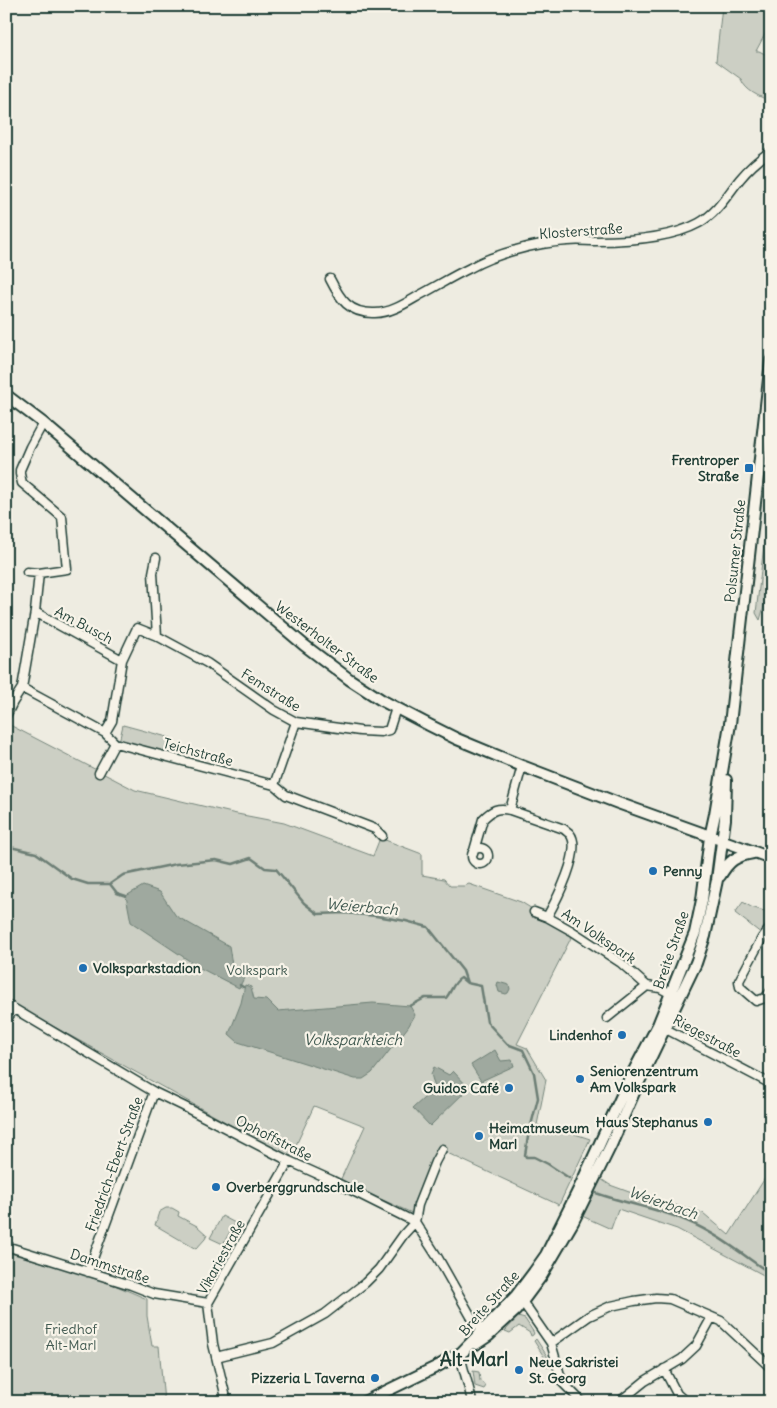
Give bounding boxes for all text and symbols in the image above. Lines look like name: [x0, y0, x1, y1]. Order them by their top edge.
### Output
street label: Klosterstraße: [539, 219, 623, 243]
place label: Frentroper Straße: [671, 451, 739, 485]
marker: Frentroper Straße: [743, 462, 755, 474]
street label: Polsumer Straße: [721, 499, 749, 603]
street label: Westerholter Straße: [272, 597, 382, 687]
street label: Am Busch: [52, 602, 116, 648]
street label: Femstraße: [238, 665, 304, 715]
street label: Teichstraße: [161, 734, 235, 770]
place label: Penny: [663, 862, 703, 880]
marker: Penny: [647, 865, 659, 877]
water label: Weierbach: [325, 894, 399, 919]
street label: Am Volkspark: [558, 904, 640, 968]
street label: Breite Straße: [649, 909, 693, 991]
place label: Volksparkstadion: [93, 959, 201, 977]
park label: Volkspark: [226, 961, 288, 979]
marker: Volksparkstadion: [77, 962, 89, 974]
street label: Riegestraße: [670, 1011, 744, 1061]
place label: Lindenhof: [549, 1026, 613, 1044]
marker: Lindenhof: [616, 1029, 628, 1041]
water label: Volksparkteich: [304, 1030, 403, 1049]
place label: Seniorenzentrum Am Volkspark: [590, 1062, 699, 1096]
marker: Seniorenzentrum Am Volkspark: [574, 1073, 586, 1085]
place label: Guidos Café: [423, 1079, 499, 1097]
marker: Guidos Café: [503, 1082, 515, 1094]
street label: Friedrich-Ebert-Straße: [81, 1094, 147, 1234]
street label: Ophoffstraße: [233, 1111, 315, 1165]
place label: Haus Stephanus: [596, 1113, 699, 1131]
marker: Haus Stephanus: [702, 1116, 714, 1128]
place label: Heimatmuseum Marl: [489, 1119, 590, 1153]
marker: Heimatmuseum Marl: [473, 1130, 485, 1142]
place label: Overberggrundschule: [226, 1178, 364, 1196]
marker: Overberggrundschule: [210, 1181, 222, 1193]
water label: Weierbach: [626, 1182, 701, 1223]
street label: Vikariestraße: [193, 1216, 249, 1298]
street label: Dammstraße: [68, 1245, 152, 1287]
street label: Breite Straße: [455, 1267, 523, 1339]
park label: Friedhof Alt-Marl: [45, 1320, 98, 1354]
district label: Alt-Marl: [440, 1347, 508, 1371]
place label: Neue Sakristei St. Georg: [529, 1353, 618, 1387]
marker: Neue Sakristei St. Georg: [513, 1364, 525, 1376]
place label: Pizzeria L Taverna: [251, 1369, 365, 1387]
marker: Pizzeria L Taverna: [369, 1372, 381, 1384]

